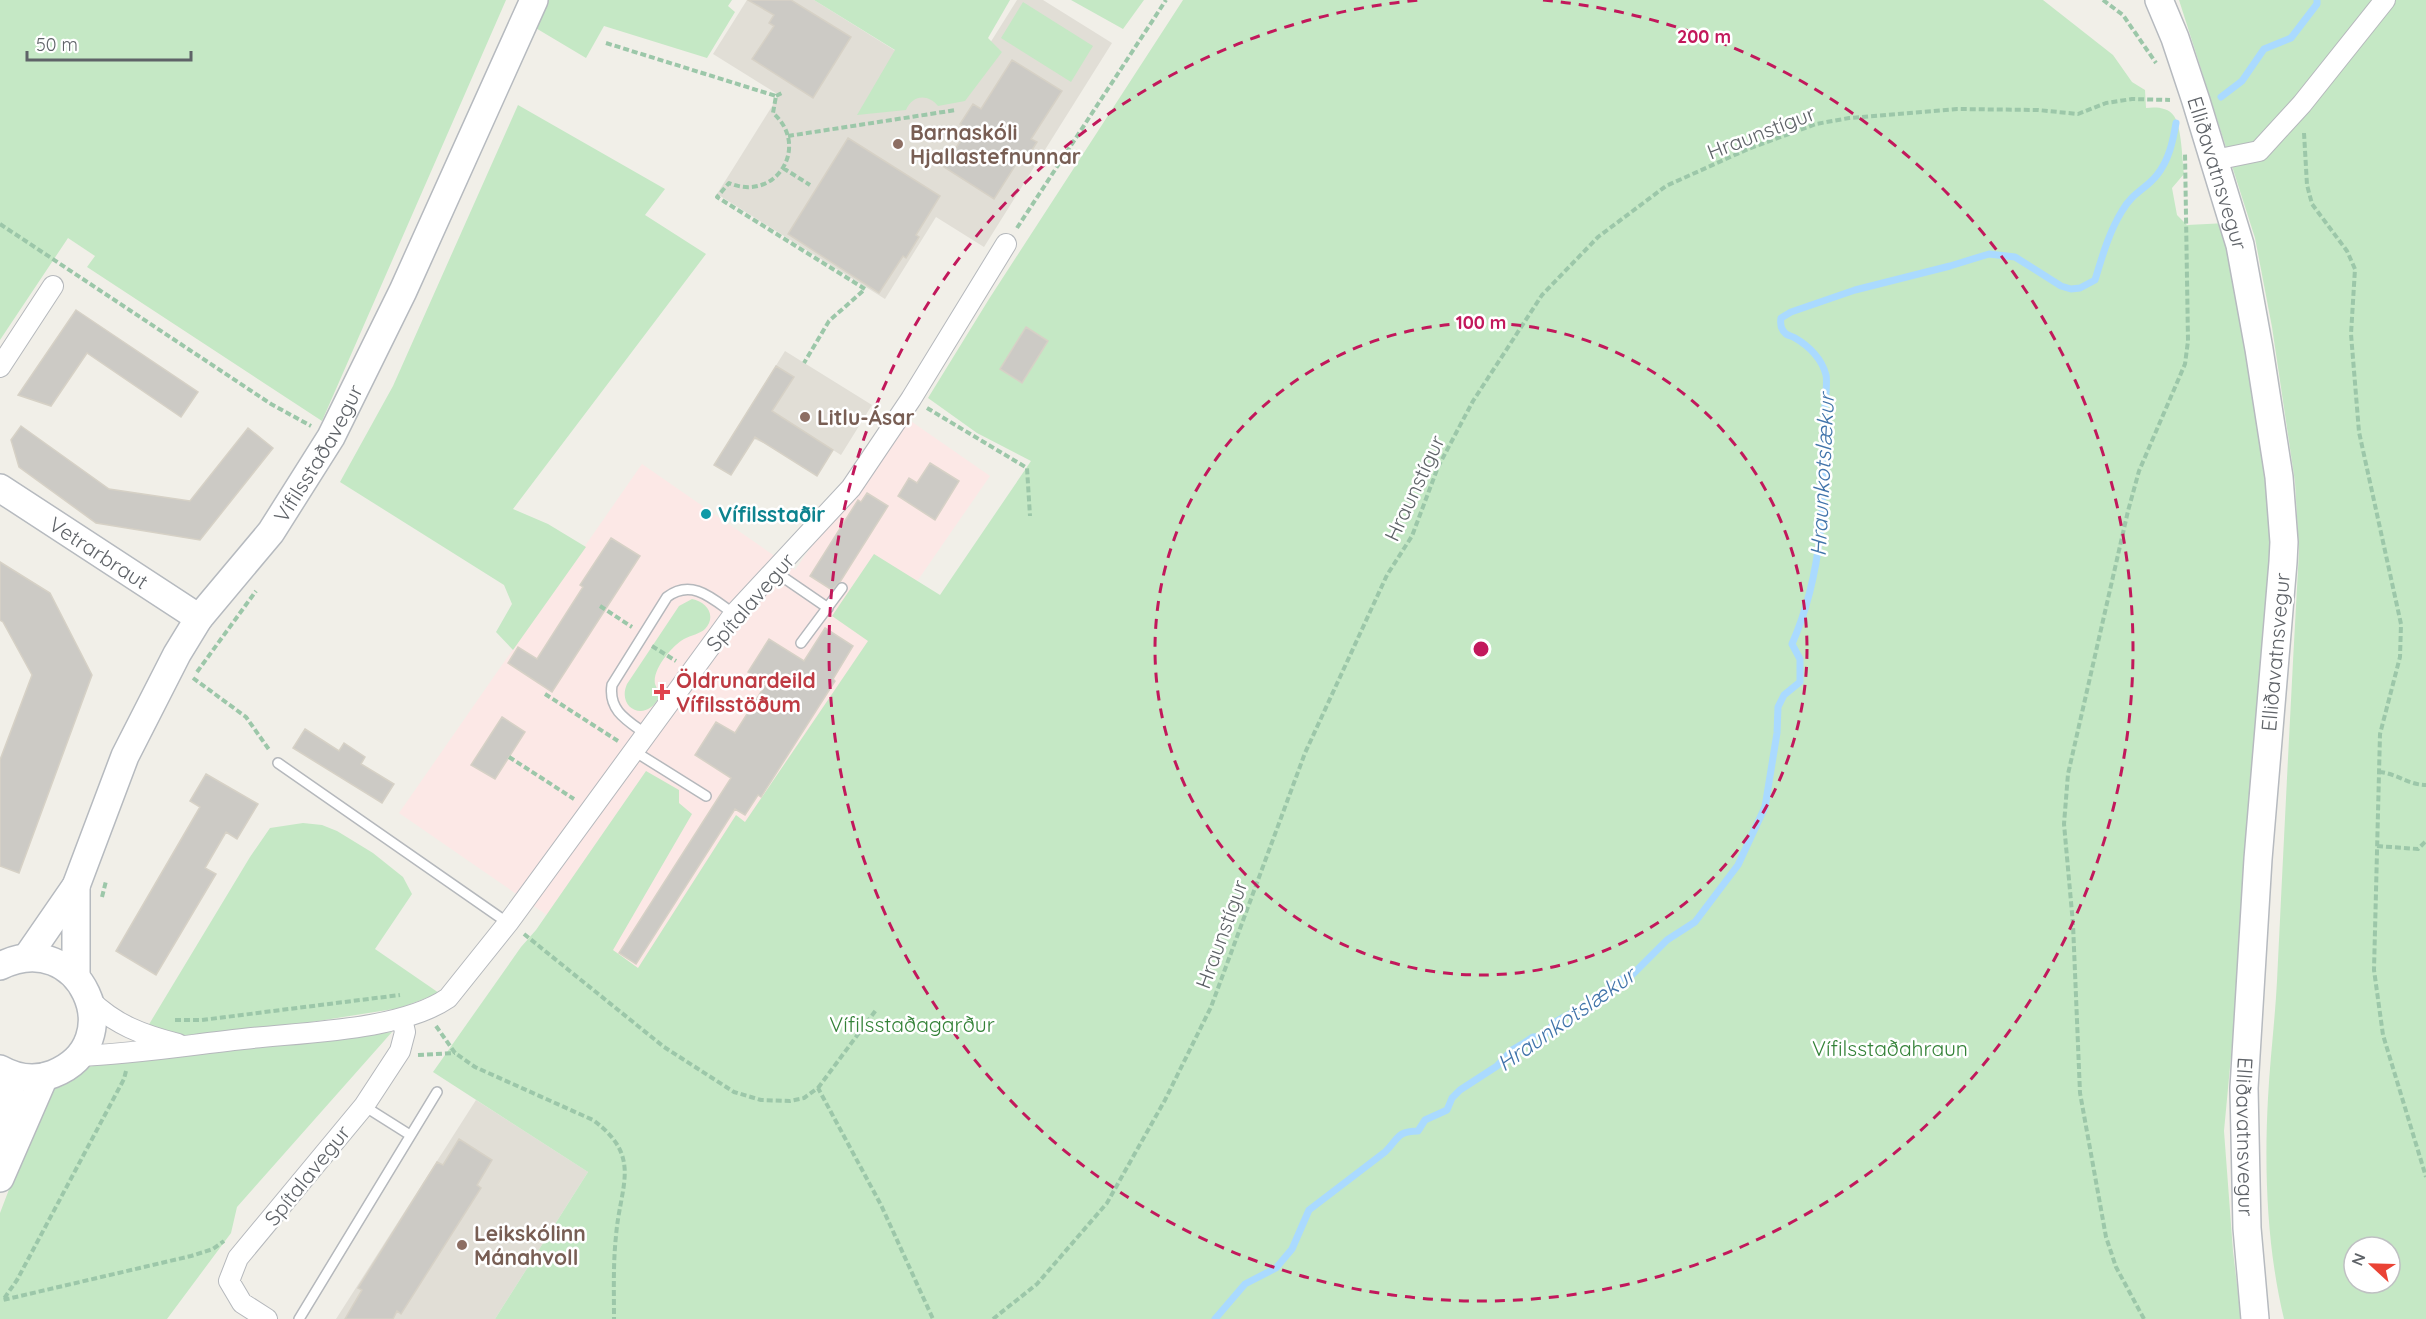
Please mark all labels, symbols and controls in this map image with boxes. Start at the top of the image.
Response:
scale bar [27,24,190,62]
text: 200 m [1677,25,1731,48]
text: 50 m [36,33,78,56]
street label: Elliðavatnsvegur [2182,93,2254,252]
street label: Hraunstígur [1703,99,1819,165]
place label: Barnaskóli Hjallastefnunnar [910,119,1081,169]
marker: Barnaskóli Hjallastefnunnar [891,137,905,151]
text: 100 m [1456,311,1506,334]
street label: Vífilsstaðavegur [268,380,368,527]
water label: Hraunkotslækur [1804,390,1840,557]
place label: Litlu-Ásar [817,404,915,430]
marker: Litlu-Ásar [798,410,812,424]
street label: Hraunstígur [1378,431,1450,545]
place label: Vífilsstaðir [718,501,825,527]
marker: Vífilsstaðir [699,507,713,521]
street label: Vetrarbraut [44,511,153,594]
street label: Spítalavegur [700,547,800,657]
street label: Elliðavatnsvegur [2255,572,2295,732]
centre of rings [1471,639,1491,659]
place label: Öldrunardeild Vífilsstöðum [676,667,816,717]
marker: Öldrunardeild Vífilsstöðum [653,683,671,701]
street label: Hraunstígur [1189,876,1253,992]
water label: Hraunkotslækur [1491,959,1643,1077]
park label: Vífilsstaðagarður [829,1011,995,1037]
park label: Vífilsstaðahraun [1812,1035,1968,1061]
street label: Elliðavatnsvegur [2231,1056,2260,1217]
street label: Spítalavegur [259,1119,355,1231]
place label: Leikskólinn Mánahvoll [474,1220,586,1270]
north arrow [2342,1235,2402,1295]
marker: Leikskólinn Mánahvoll [455,1238,469,1252]
text: N [2347,1250,2370,1269]

